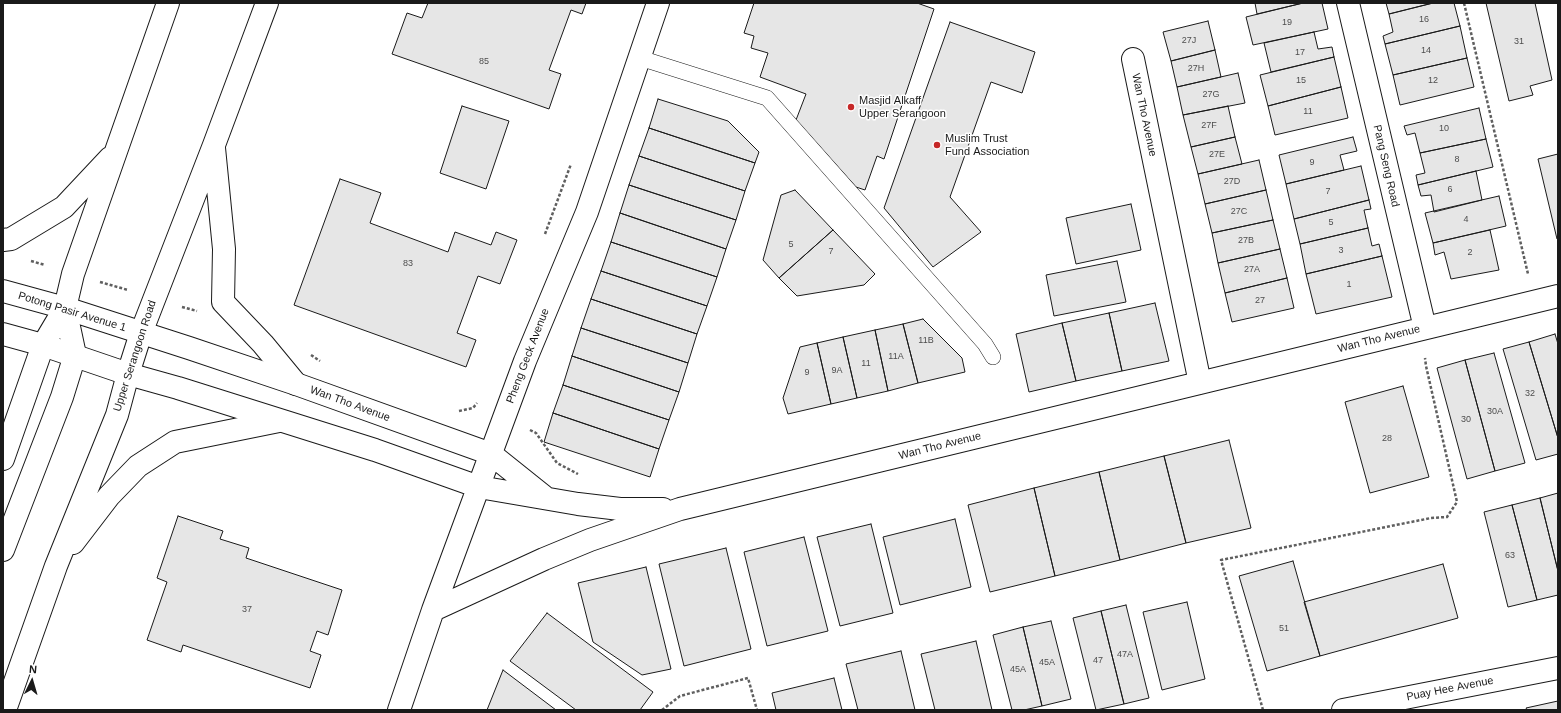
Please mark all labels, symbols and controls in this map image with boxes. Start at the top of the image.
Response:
house number: 16 [1419,15,1429,25]
house number: 19 [1282,18,1292,28]
house number: 27J [1182,36,1196,46]
house number: 31 [1514,37,1524,47]
house number: 14 [1421,46,1431,56]
house number: 17 [1295,48,1305,58]
house number: 85 [479,57,489,67]
house number: 27H [1188,64,1204,74]
street label: Wan Tho Avenue [1129,72,1159,158]
house number: 15 [1296,76,1306,86]
house number: 12 [1428,76,1438,86]
house number: 27G [1202,90,1220,100]
place label: Masjid Alkaff Upper Serangoon [859,94,946,120]
marker: Masjid Alkaff Upper Serangoon [846,102,856,112]
house number: 11 [1303,107,1313,117]
house number: 27F [1201,121,1217,131]
street label: Pang Seng Road [1370,124,1402,208]
house number: 10 [1439,124,1449,134]
place label: Muslim Trust Fund Association [945,132,1029,158]
marker: Muslim Trust Fund Association [932,140,942,150]
house number: 27E [1209,150,1225,160]
house number: 8 [1454,155,1460,165]
house number: 9 [1309,158,1315,168]
house number: 27D [1224,177,1240,187]
house number: 6 [1447,185,1453,195]
house number: 7 [1325,187,1331,197]
house number: 27C [1231,207,1247,217]
house number: 4 [1463,215,1469,225]
house number: 5 [1328,218,1334,228]
house number: 27B [1238,236,1254,246]
house number: 5 [788,240,794,250]
house number: 3 [1338,246,1344,256]
house number: 7 [828,247,834,257]
house number: 2 [1467,248,1473,258]
house number: 83 [403,259,413,269]
house number: 27A [1244,265,1260,275]
house number: 1 [1346,280,1352,290]
street label: Potong Pasir Avenue 1 [16,289,128,335]
house number: 27 [1255,296,1265,306]
street label: Upper Serangoon Road [111,299,159,413]
street label: Pheng Geck Avenue [504,307,552,405]
street label: Wan Tho Avenue [1336,322,1422,356]
house number: 11B [918,336,934,346]
house number: 11A [888,352,904,362]
house number: 11 [861,359,871,369]
house number: 9A [831,366,843,376]
house number: 9 [804,368,810,378]
street label: Wan Tho Avenue [308,383,392,425]
house number: 32 [1525,389,1535,399]
house number: 30A [1487,407,1503,417]
house number: 30 [1461,415,1471,425]
street label: Wan Tho Avenue [897,429,983,463]
house number: 28 [1382,434,1392,444]
house number: 63 [1505,551,1515,561]
house number: 37 [242,605,252,615]
house number: 51 [1279,624,1289,634]
house number: 47A [1117,650,1133,660]
house number: 47 [1093,656,1103,666]
house number: 45A [1039,658,1055,668]
north arrow [12,661,52,701]
text: N [29,663,38,675]
house number: 45A [1010,665,1026,675]
street label: Puay Hee Avenue [1405,674,1495,704]

